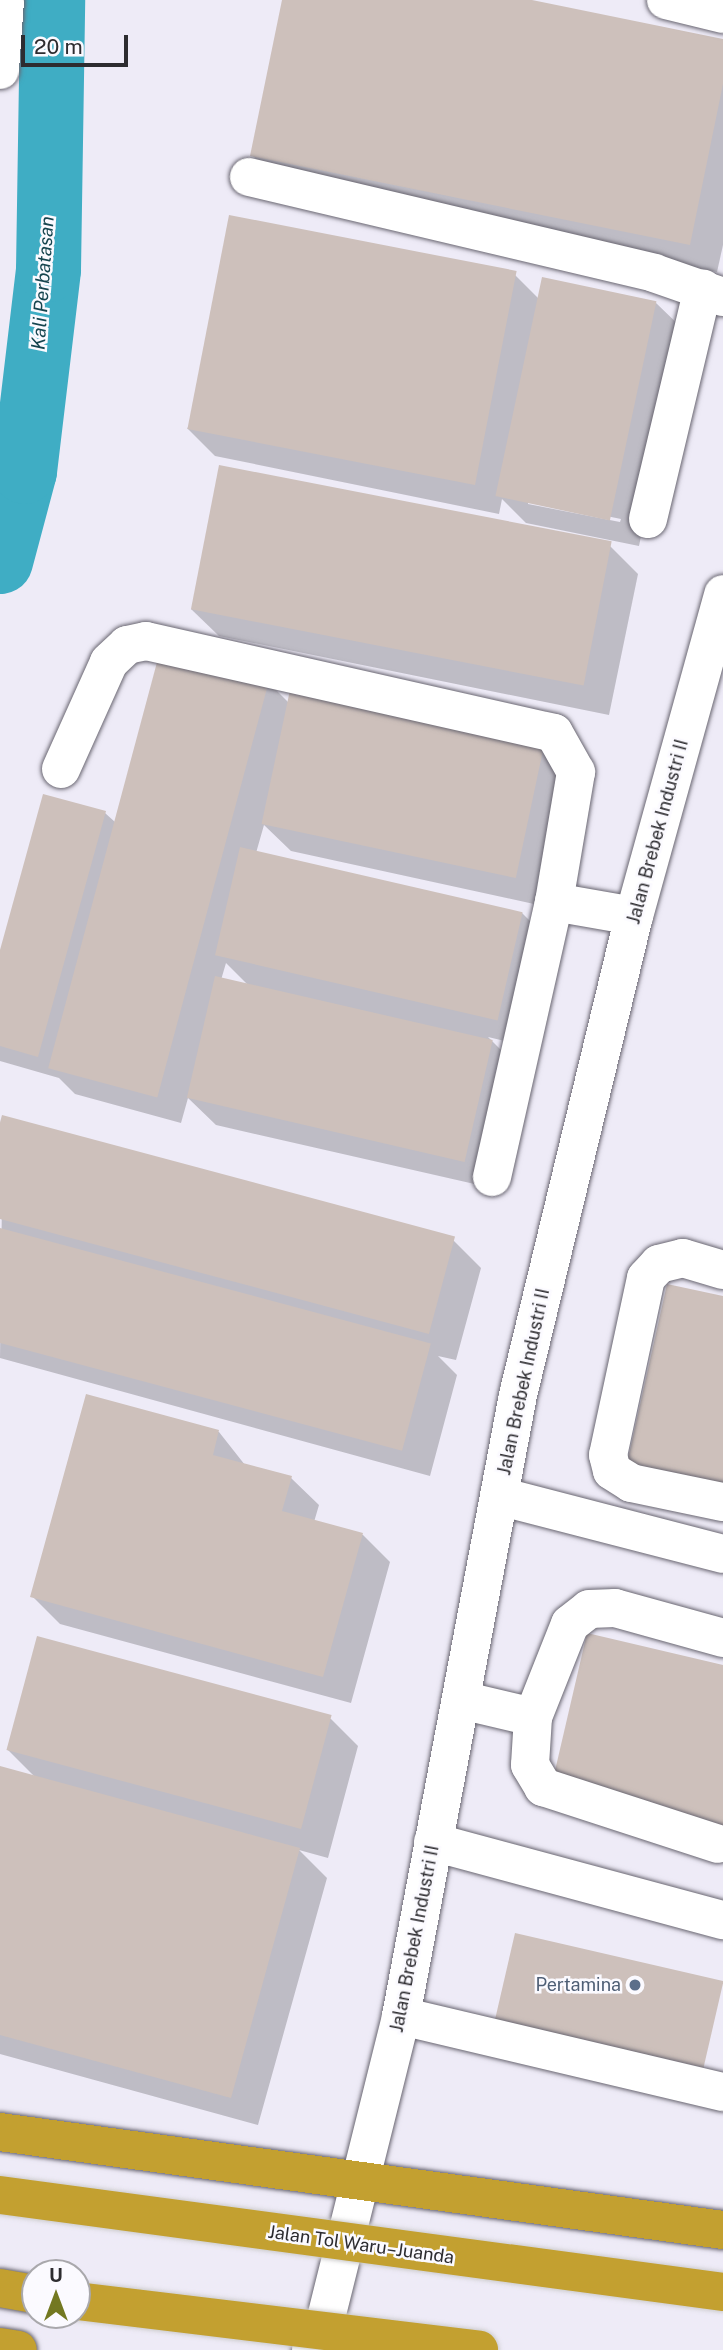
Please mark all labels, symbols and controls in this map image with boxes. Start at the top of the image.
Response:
scale bar [24,21,131,65]
text: 20 m [34,34,83,59]
water label: Kali Perbatasan [27,215,59,351]
street label: Jalan Brebek Industri II [623,737,693,927]
street label: Jalan Brebek Industri II [494,1287,554,1477]
street label: Jalan Brebek Industri II [386,1844,444,2034]
place label: Pertamina [535,1974,621,1996]
marker: Pertamina [627,1977,643,1993]
street label: Jalan Tol Waru–Juanda [266,2221,456,2269]
north arrow [21,2259,91,2329]
text: U [49,2264,63,2286]

